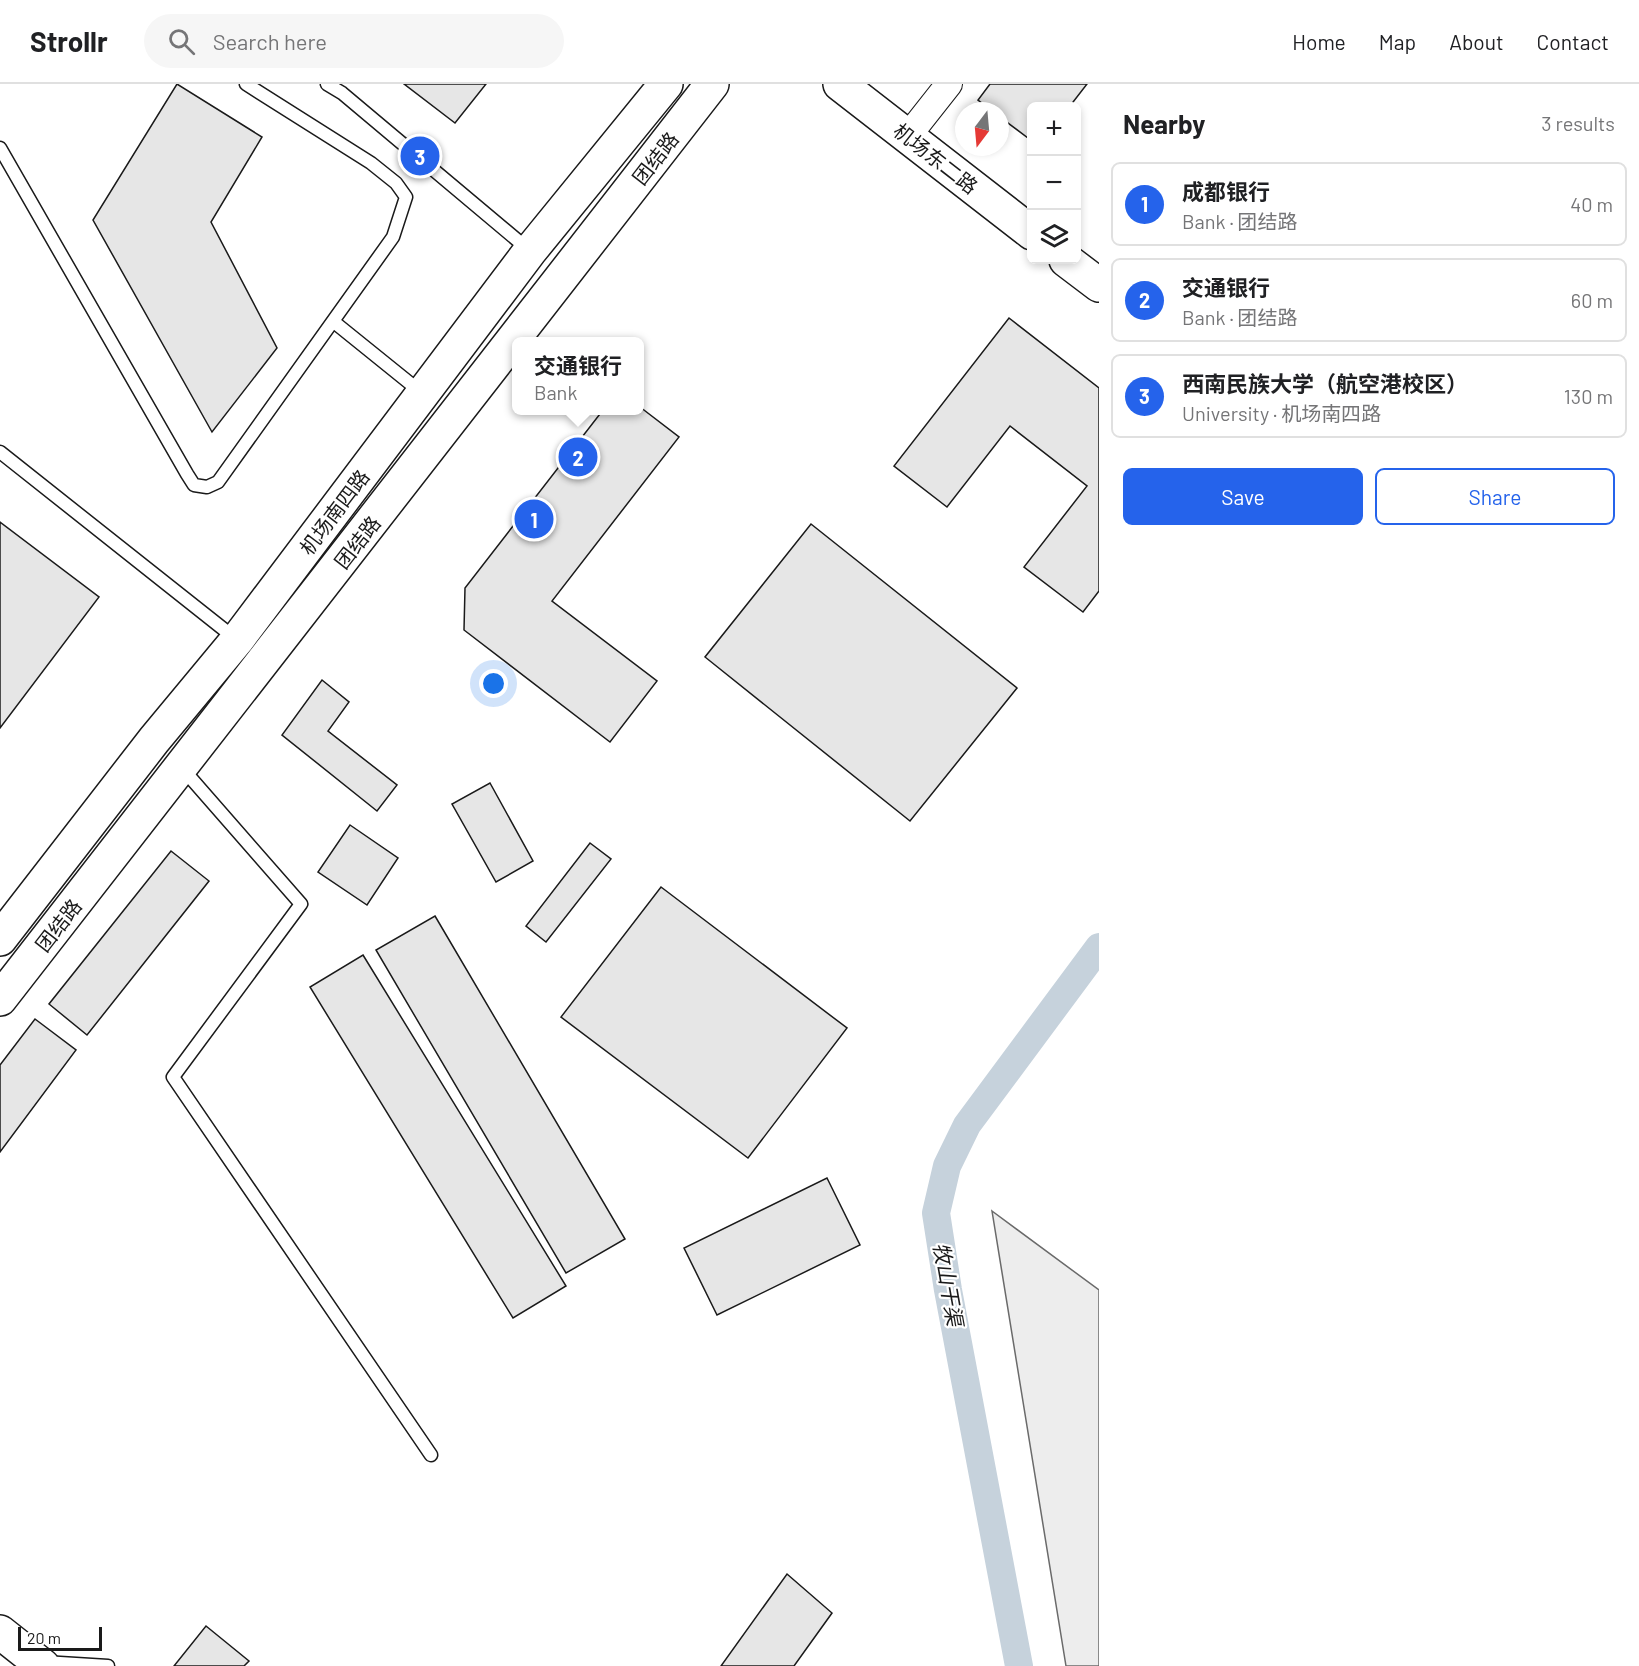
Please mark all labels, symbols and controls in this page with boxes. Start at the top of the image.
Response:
search box [144,14,564,68]
text: Strollr [30,24,108,58]
icon: search [165,25,198,58]
text: Search here [213,28,327,54]
text: Home [1292,29,1346,54]
text: Map [1379,29,1416,54]
text: About [1449,29,1504,54]
text: Contact [1537,29,1609,54]
north arrow [955,102,1009,156]
map controls [1027,102,1081,264]
button: + [1027,102,1081,156]
text: Nearby [1123,108,1205,139]
text: 3 results [1541,111,1615,135]
street label: 机场东二路 [889,118,983,198]
street label: 团结路 [627,127,683,189]
pin: 3 [400,134,440,178]
button: − [1027,156,1081,210]
text: 成都银行 [1182,178,1270,204]
text: 1 [1141,192,1148,216]
text: 40 m [1570,192,1613,216]
text: Bank · 团结路 [1182,209,1298,233]
button: layers [1027,210,1081,264]
text: 交通银行 [1182,274,1270,300]
text: 2 [1139,288,1150,312]
text: 60 m [1571,288,1613,312]
text: Bank · 团结路 [1182,305,1298,329]
popup [512,337,644,415]
text: 交通银行 [534,352,622,378]
text: 西南民族大学（航空港校区） [1182,370,1468,396]
text: Bank [534,380,577,404]
text: 3 [1139,384,1150,408]
text: 130 m [1564,384,1613,408]
text: University · 机场南四路 [1182,401,1381,425]
pin: 2 [558,434,598,479]
street label: 机场南四路 [294,465,374,559]
button: Save [1123,468,1363,525]
button: Share [1375,468,1615,525]
pin: 1 [514,496,554,542]
street label: 团结路 [329,511,385,573]
your location [479,669,508,698]
street label: 团结路 [30,894,86,956]
water label: 牧山干渠 [929,1240,969,1330]
scale bar [18,1624,102,1652]
text: 20 m [27,1628,61,1647]

